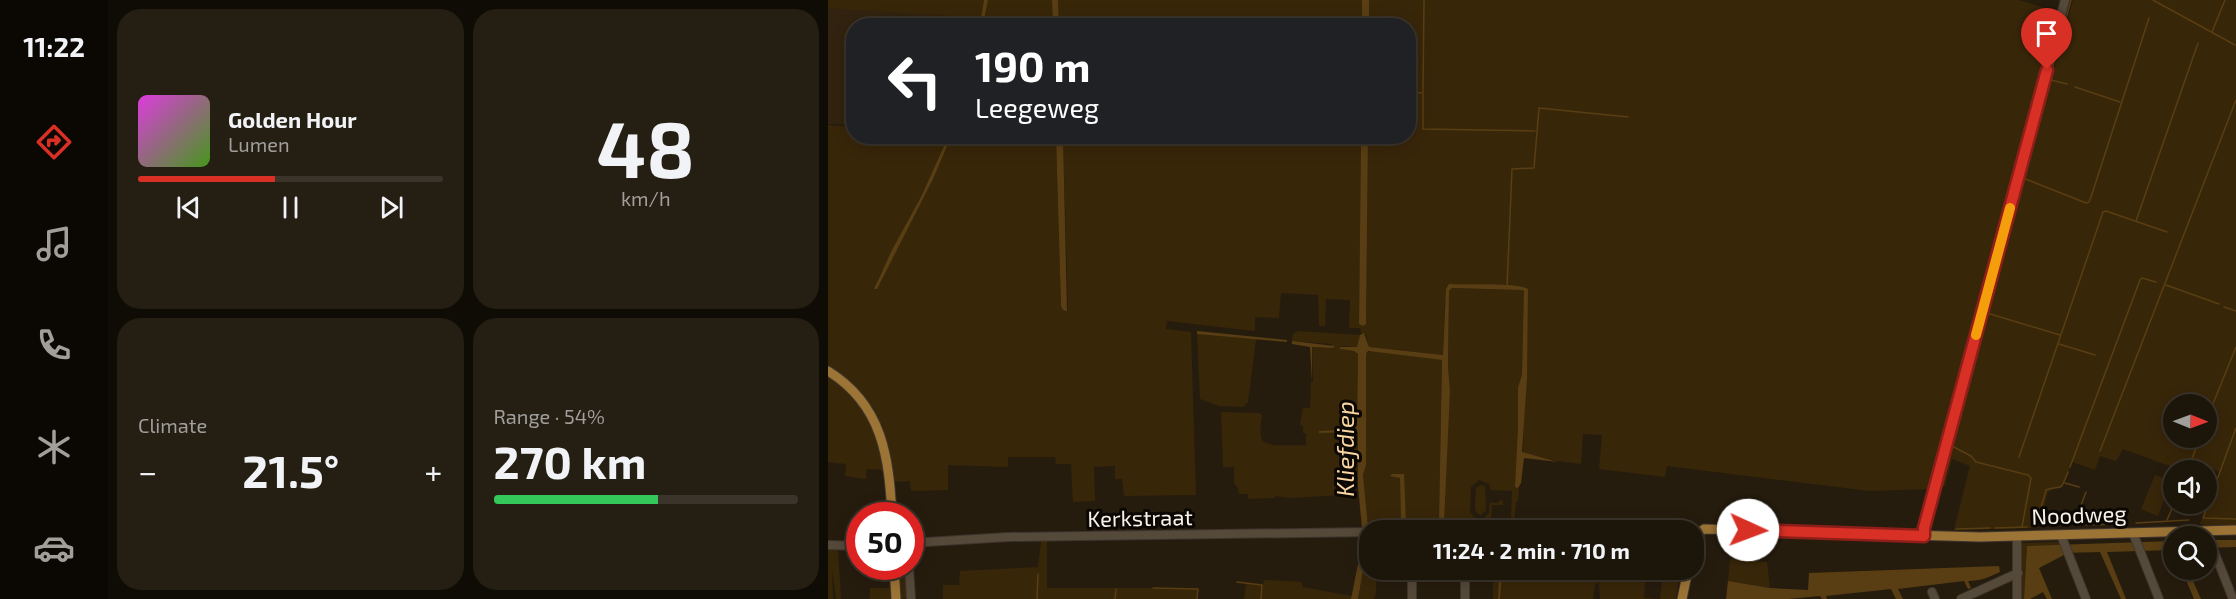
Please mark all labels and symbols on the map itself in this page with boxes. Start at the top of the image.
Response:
pin [2021,8,2072,70]
north arrow [2163,394,2217,448]
water label: Kliefdiep [1330,401,1359,497]
position arrow [1716,498,1780,562]
street label: Noodweg [2031,499,2127,529]
speed limit sign: 50 [846,502,924,580]
street label: Kerkstraat [1087,503,1193,531]

